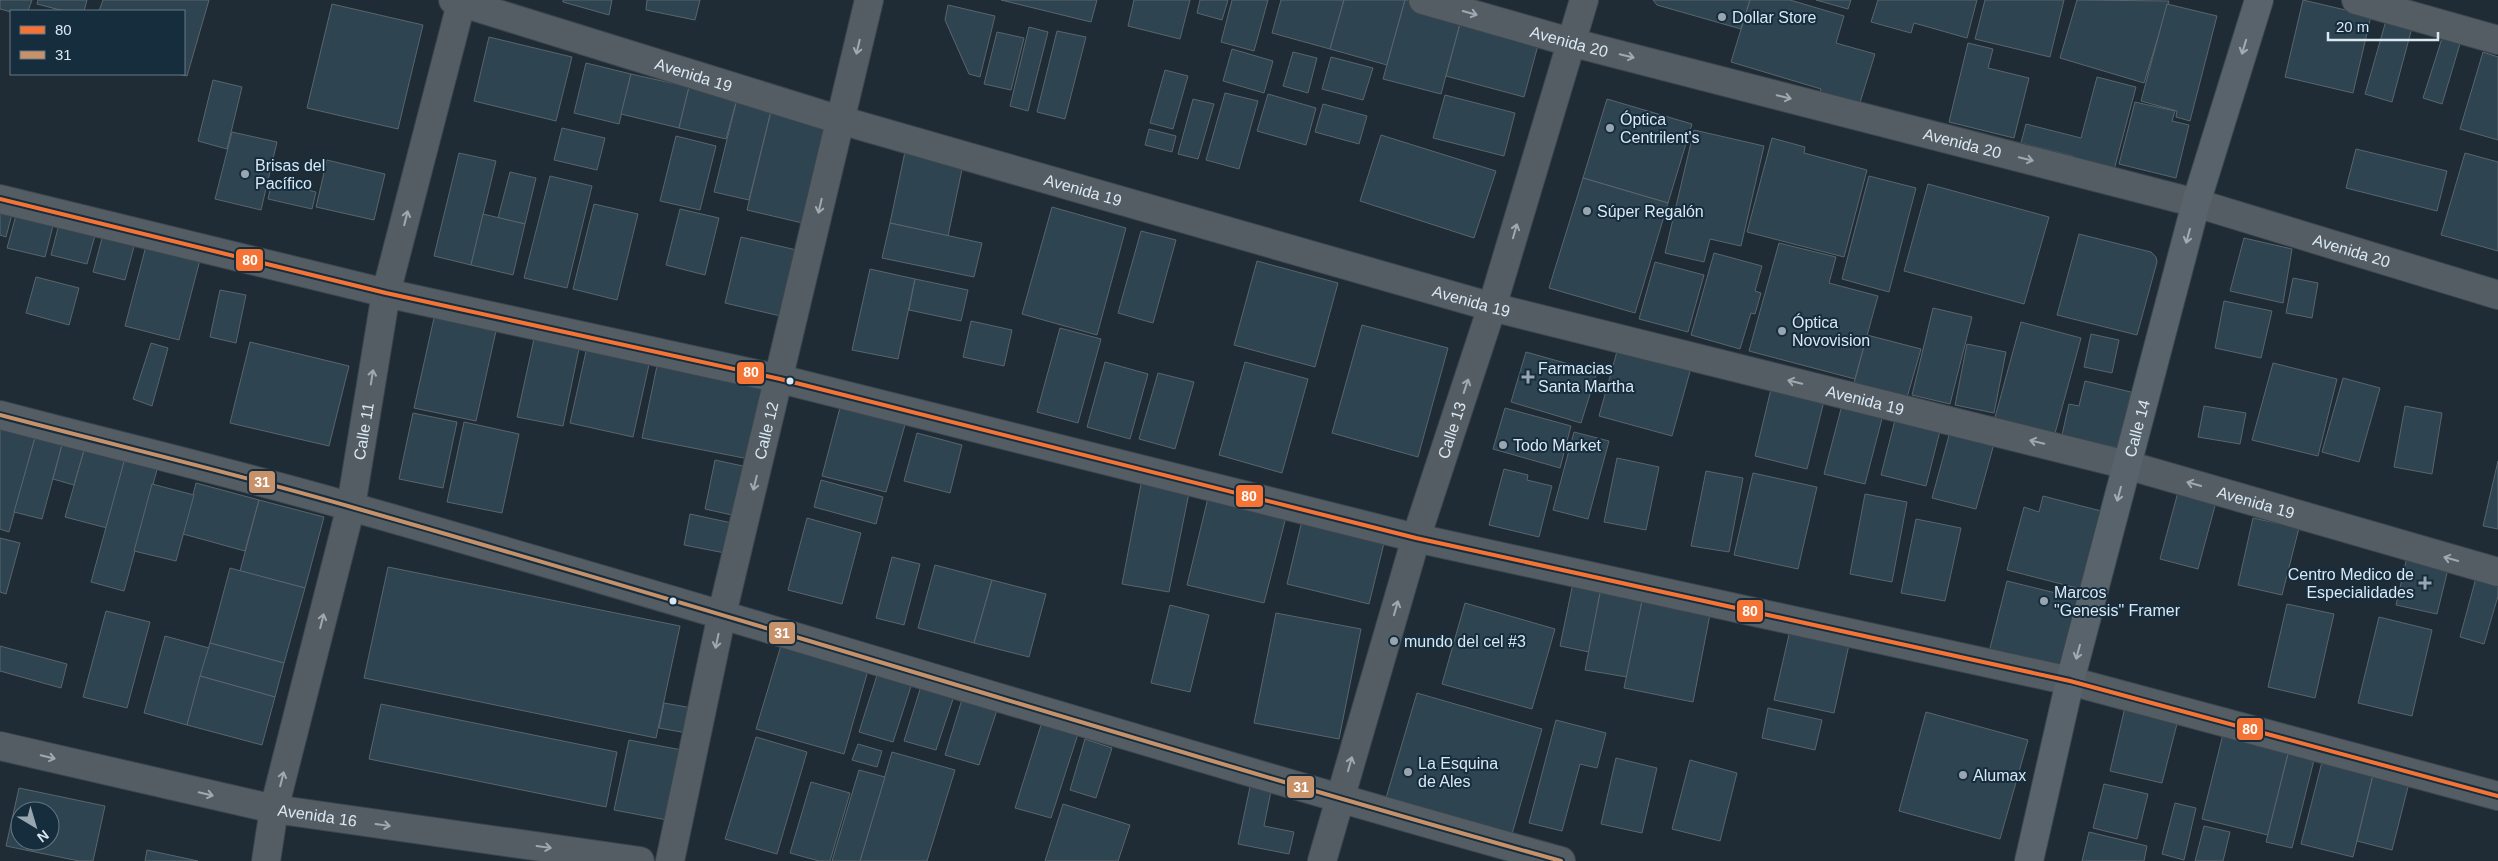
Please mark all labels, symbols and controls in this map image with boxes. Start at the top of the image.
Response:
one-way arrow [1461,9,1477,19]
place label: Dollar Store [1732,9,1817,26]
legend [10,10,185,75]
scale bar [2328,10,2438,42]
marker: Dollar Store [1716,11,1728,23]
text: 20 m [2336,18,2369,35]
text: 80 [55,21,72,38]
street label: Avenida 20 [1528,23,1610,60]
one-way arrow [2239,38,2249,54]
one-way arrow [853,39,862,55]
text: 31 [55,46,72,63]
one-way arrow [1618,52,1634,61]
street label: Avenida 19 [653,55,734,95]
one-way arrow [1775,93,1791,102]
place label: Óptica Centrilent's [1620,110,1700,146]
marker: Óptica Centrilent's [1604,122,1616,134]
street label: Avenida 20 [1921,125,2003,162]
one-way arrow [2018,155,2034,164]
place label: Brisas del Pacífico [255,157,325,192]
marker: Brisas del Pacífico [239,168,251,180]
street label: Avenida 19 [1042,171,1124,209]
one-way arrow [815,197,824,213]
place label: Súper Regalón [1597,203,1704,220]
marker: Súper Regalón [1581,205,1593,217]
one-way arrow [402,210,411,226]
one-way arrow [1510,224,1520,240]
one-way arrow [2182,227,2192,243]
street label: Avenida 20 [2311,231,2392,271]
line badge: 80 [235,248,264,272]
text: 80 [242,252,258,268]
street label: Avenida 19 [1431,282,1512,320]
place label: Óptica Novovision [1792,313,1870,349]
marker: Óptica Novovision [1776,325,1788,337]
place label: Farmacias Santa Martha [1538,360,1634,395]
line badge: 80 [736,361,765,385]
text: 80 [743,364,759,380]
one-way arrow [368,369,378,385]
marker: Farmacias Santa Martha [1522,371,1534,383]
unlabelled marker [785,376,795,386]
one-way arrow [1787,377,1803,386]
one-way arrow [1462,379,1472,395]
street label: Avenida 19 [1824,382,1906,418]
street label: Calle 14 [2121,398,2153,459]
street label: Calle 12 [751,400,782,461]
street label: Calle 13 [1435,400,1469,461]
street label: Calle 11 [351,401,377,461]
place label: Todo Market [1513,437,1602,454]
one-way arrow [2030,437,2046,446]
marker: Todo Market [1497,439,1509,451]
line badge: 31 [248,470,276,494]
text: 31 [254,474,270,490]
one-way arrow [750,474,759,490]
one-way arrow [2187,479,2203,489]
street label: Avenida 19 [2215,483,2297,522]
line badge: 80 [1235,484,1264,508]
one-way arrow [2114,486,2123,502]
text: 80 [1241,488,1257,504]
one-way arrow [2444,553,2460,563]
place label: Centro Medico de Especialidades [2288,566,2414,601]
marker: Centro Medico de Especialidades [2418,576,2432,590]
place label: Marcos "Genesis" Framer [2054,584,2181,619]
marker: Marcos "Genesis" Framer [2038,595,2050,607]
unlabelled marker [668,596,678,606]
line badge: 80 [1736,599,1764,623]
one-way arrow [1391,600,1401,616]
text: 80 [1742,603,1758,619]
one-way arrow [318,614,327,630]
line badge: 31 [768,621,796,645]
text: 31 [774,625,790,641]
one-way arrow [712,632,721,648]
place label: mundo del cel #3 [1404,633,1526,650]
marker: mundo del cel #3 [1388,635,1400,647]
one-way arrow [2073,643,2082,659]
line badge: 80 [2236,717,2264,741]
text: 80 [2242,721,2258,737]
one-way arrow [39,753,55,762]
place label: La Esquina de Ales [1418,755,1498,790]
one-way arrow [1345,756,1355,772]
marker: La Esquina de Ales [1402,766,1414,778]
place label: Alumax [1973,767,2026,784]
marker: Alumax [1957,769,1969,781]
one-way arrow [278,771,287,787]
line badge: 31 [1286,775,1315,799]
text: 31 [1293,779,1309,795]
one-way arrow [197,789,213,799]
north arrow [10,801,60,851]
street label: Avenida 16 [277,802,358,830]
one-way arrow [375,820,391,830]
text: N [34,827,52,846]
one-way arrow [536,843,552,853]

